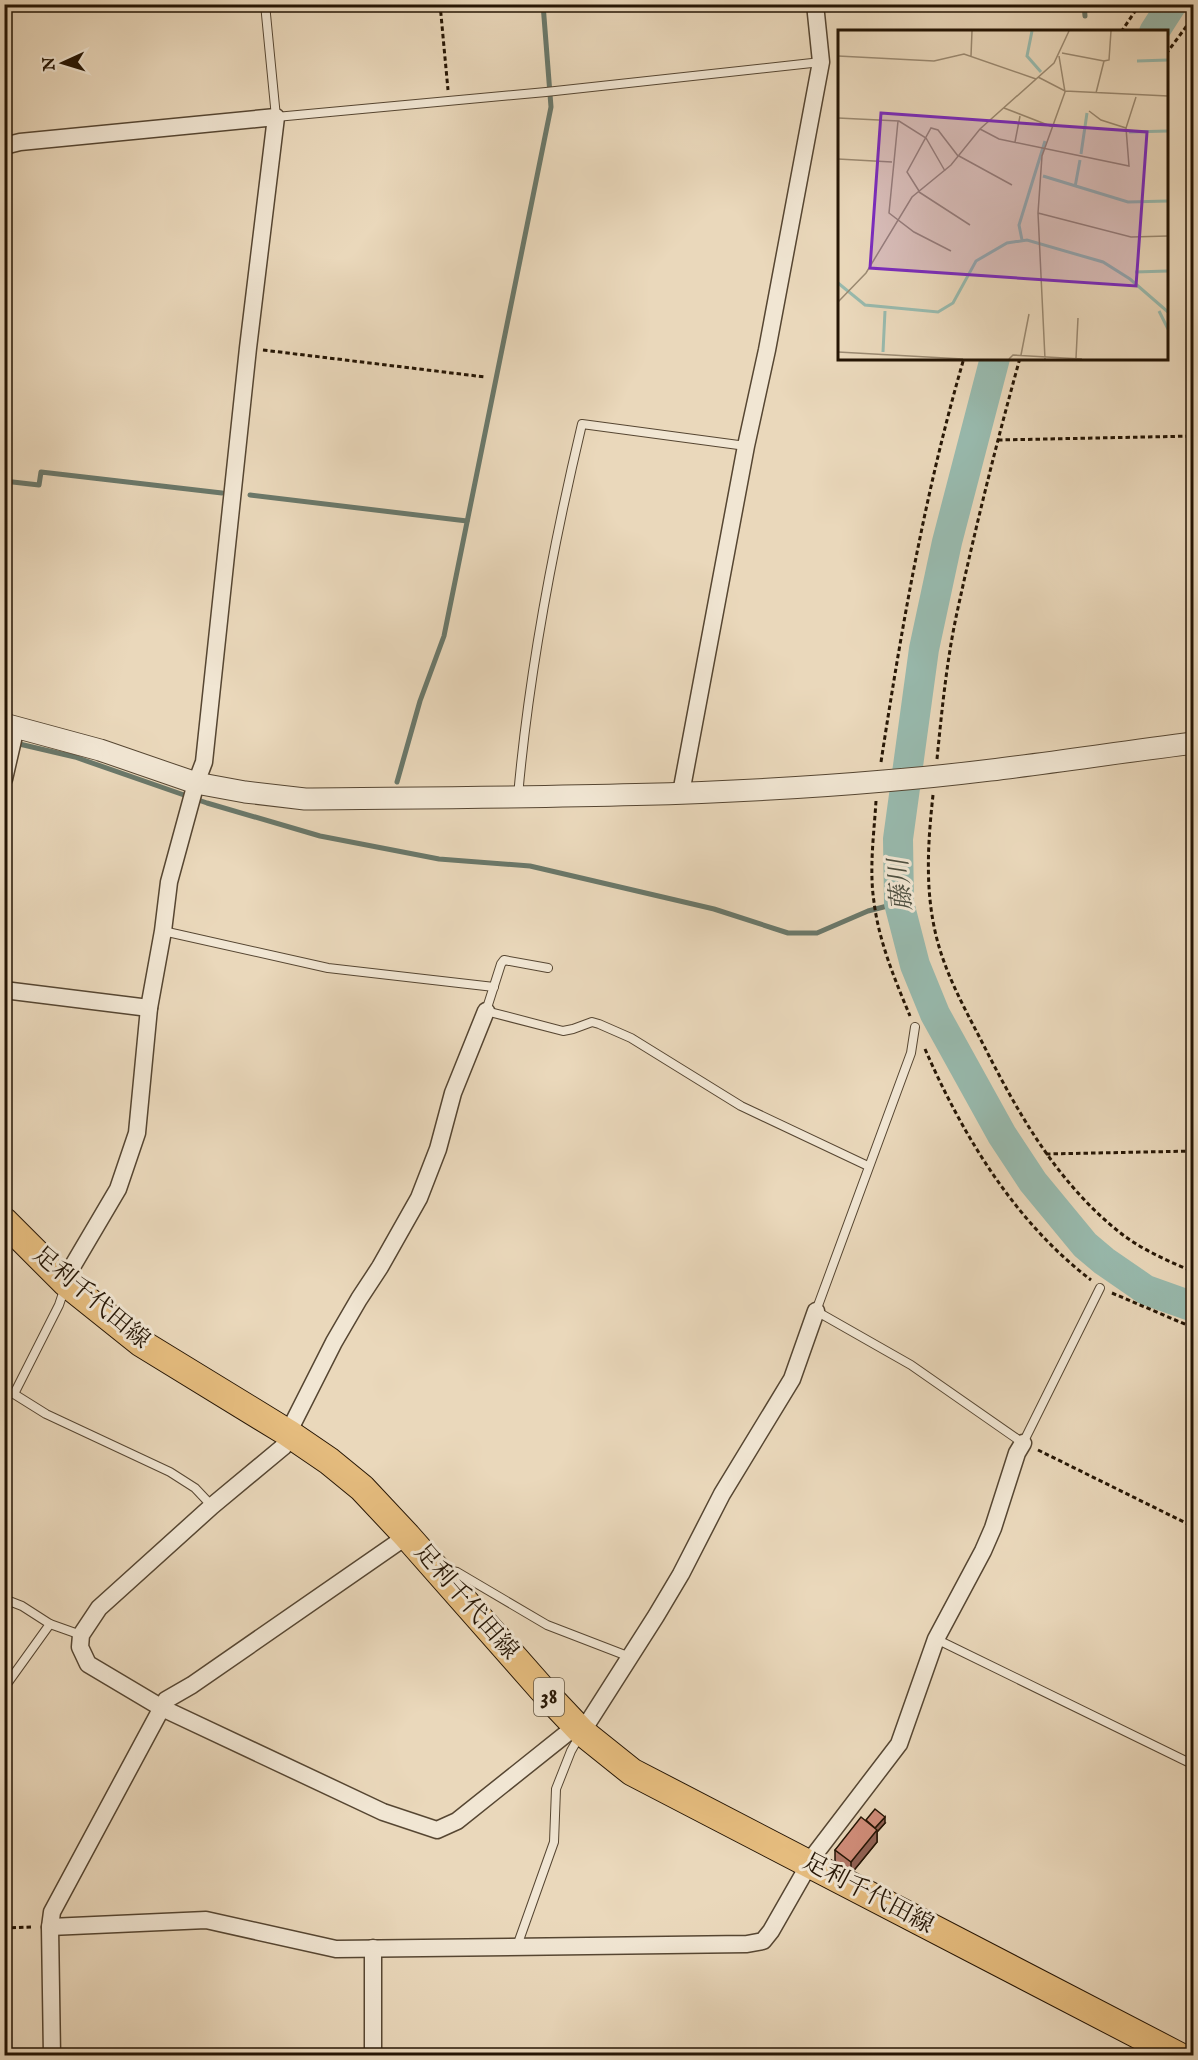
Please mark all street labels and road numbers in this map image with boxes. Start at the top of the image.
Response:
street label: 足利千代田線 [26,1240,156,1356]
street label: 足利千代田線 [407,1537,525,1667]
road number: 38 [534,1678,564,1716]
street label: 足利千代田線 [797,1847,939,1941]

